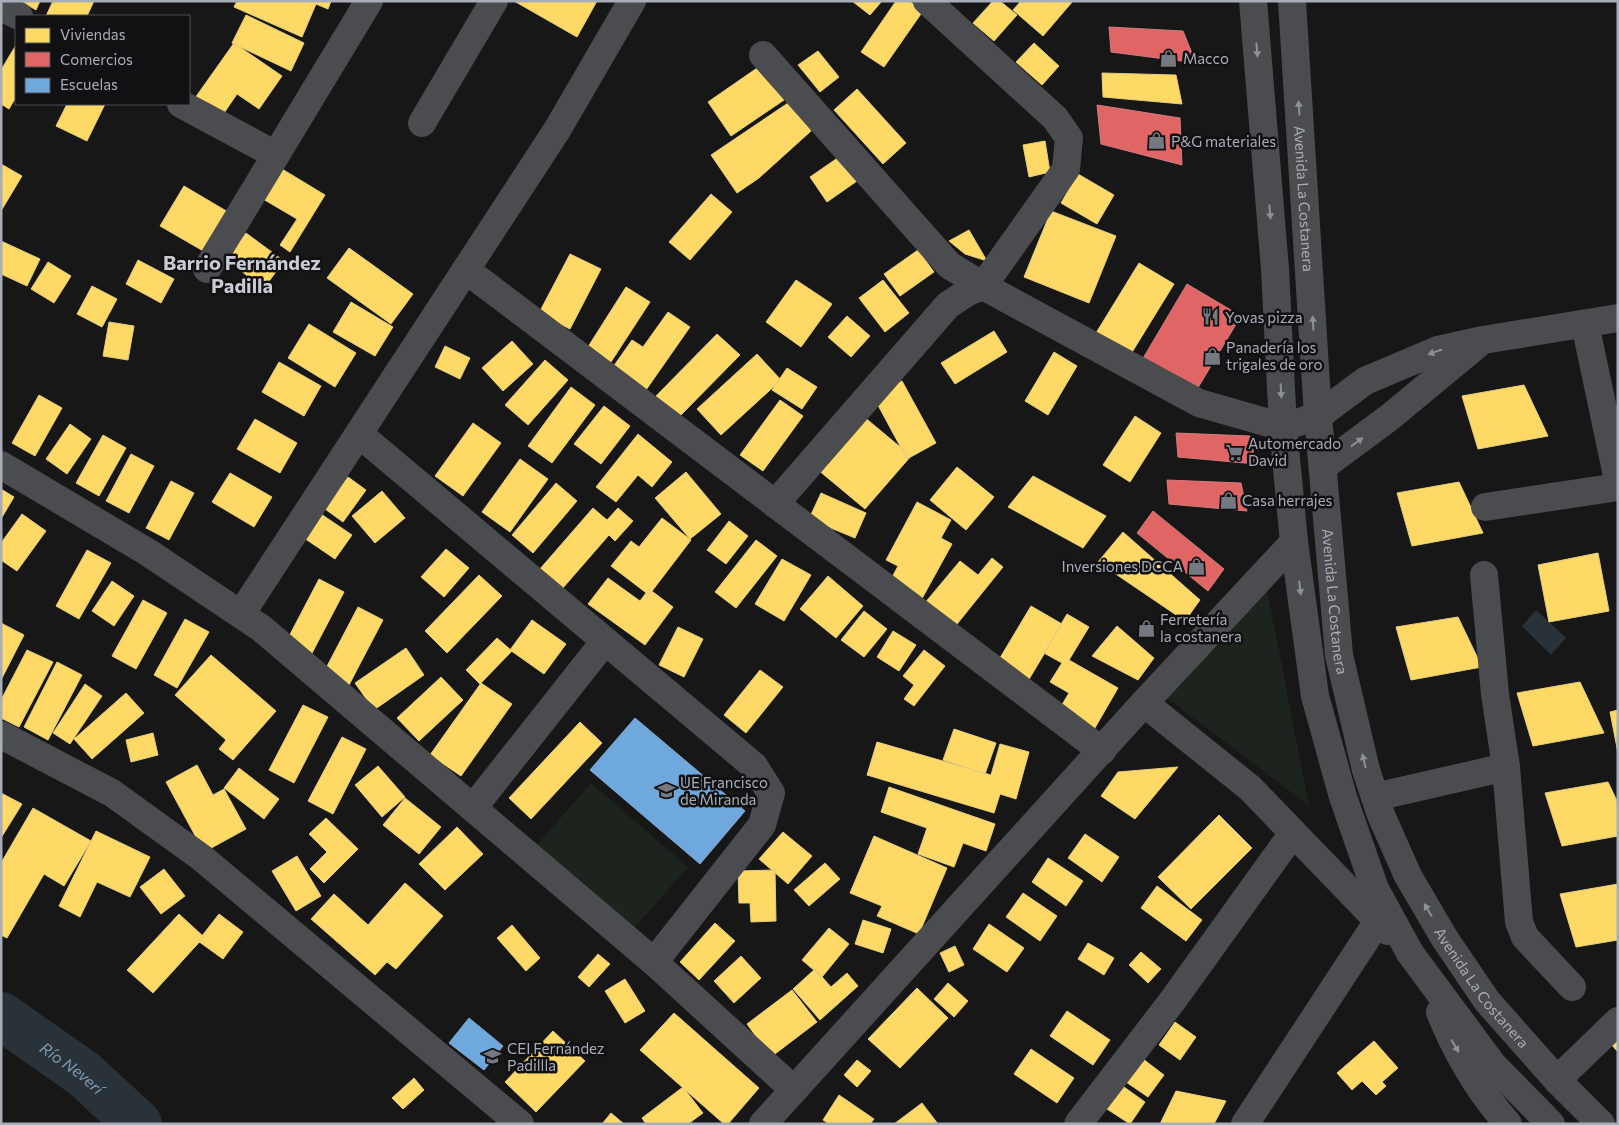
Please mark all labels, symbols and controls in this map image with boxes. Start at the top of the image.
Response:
legend [15,15,190,105]
text: Viviendas [60,25,126,43]
one-way arrow [1254,42,1262,58]
shop icon: Macco [1159,48,1179,68]
place label: Macco [1183,49,1229,67]
text: Comercios [60,50,133,68]
text: Escuelas [60,75,118,93]
one-way arrow [1295,100,1303,116]
street label: Avenida La Costanera [1291,125,1318,272]
shop icon: P&G materiales [1147,131,1167,151]
place label: P&G materiales [1171,132,1276,150]
one-way arrow [1267,204,1275,220]
district label: Barrio Fernández Padilla [163,250,321,297]
restaurant icon: Yovas pizza [1201,307,1221,327]
place label: Yovas pizza [1225,308,1303,326]
one-way arrow [1309,314,1317,330]
place label: Panadería los trigales de oro [1226,338,1322,373]
shop icon: Panadería los trigales de oro [1202,346,1222,366]
one-way arrow [1428,348,1443,356]
one-way arrow [1277,384,1285,400]
place label: Automercado David [1248,434,1341,469]
one-way arrow [1350,437,1364,447]
supermarket icon: Automercado David [1224,442,1244,462]
shop icon: Casa herrajes [1218,490,1238,510]
place label: Casa herrajes [1242,491,1333,509]
street label: Avenida La Costanera [1319,528,1352,676]
shop icon: Inversiones DCCA [1187,556,1207,576]
place label: Inversiones DCCA [1062,557,1183,575]
one-way arrow [1296,580,1304,596]
place label: Ferretería la costanera [1160,610,1242,645]
shop icon: Ferretería la costanera [1136,618,1156,638]
one-way arrow [1360,754,1368,769]
place label: UE Francisco de Miranda [680,773,768,808]
school or university icon: UE Francisco de Miranda [656,781,676,801]
one-way arrow [1423,904,1432,917]
street label: Avenida La Costanera [1431,924,1533,1051]
water label: Río Neverí [37,1037,110,1099]
place label: CEI Fernández Padillla [507,1039,604,1074]
one-way arrow [1451,1040,1460,1053]
school or university icon: CEI Fernández Padillla [483,1047,503,1067]

